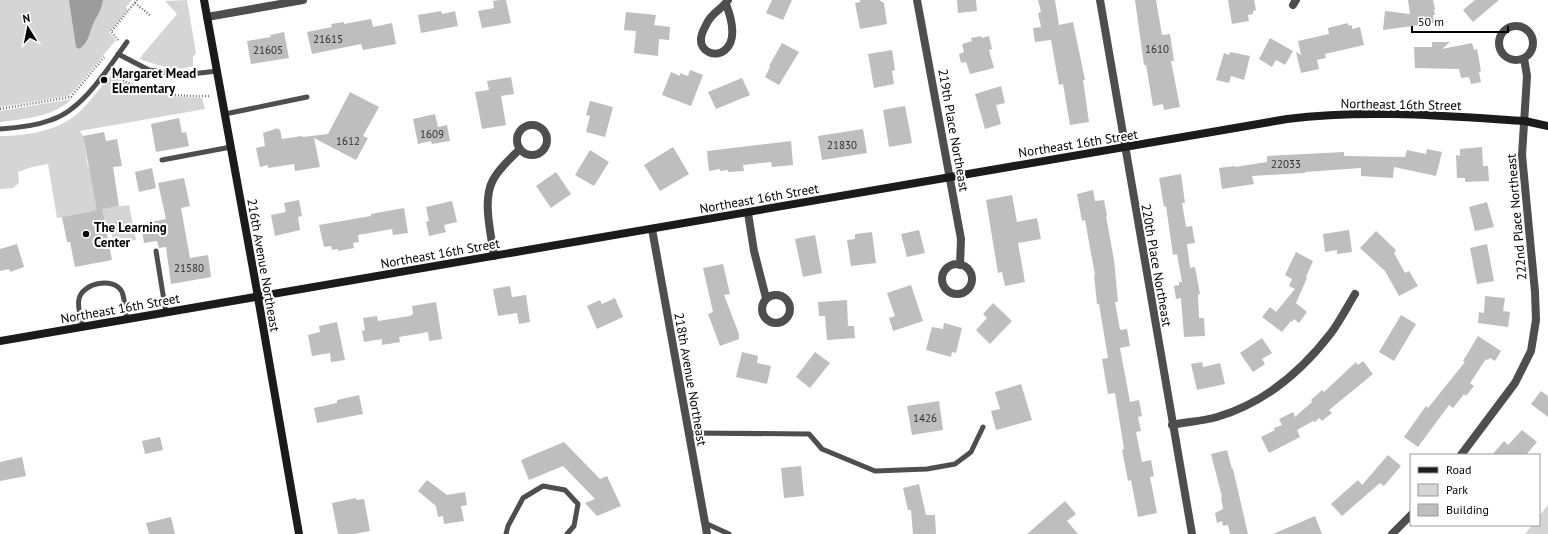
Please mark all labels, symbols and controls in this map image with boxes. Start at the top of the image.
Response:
north arrow [8,8,48,48]
scale bar [1412,8,1508,34]
text: N [21,11,31,26]
text: 50 m [1418,14,1444,29]
house number: 21615 [313,32,343,46]
house number: 1610 [1145,42,1169,56]
house number: 21605 [253,43,283,57]
place label: Margaret Mead Elementary [112,65,196,97]
street label: 219th Place Northeast [934,67,973,193]
marker: Margaret Mead Elementary [99,75,109,85]
street label: Northeast 16th Street [1340,95,1462,114]
street label: Northeast 16th Street [1017,126,1140,161]
house number: 1609 [420,127,444,141]
house number: 1612 [336,134,360,148]
house number: 21830 [827,138,857,152]
street label: 222nd Place Northeast [1502,152,1530,281]
house number: 22033 [1271,157,1301,171]
street label: Northeast 16th Street [698,180,821,217]
street label: 216th Avenue Northeast [243,197,284,334]
street label: 220th Place Northeast [1137,202,1176,328]
place label: The Learning Center [94,219,167,251]
marker: The Learning Center [81,229,91,239]
street label: Northeast 16th Street [379,235,502,272]
house number: 21580 [174,261,204,275]
street label: Northeast 16th Street [59,290,182,327]
street label: 218th Avenue Northeast [670,311,711,448]
house number: 1426 [913,411,937,425]
legend [1410,454,1540,526]
text: Road [1446,462,1471,477]
text: Park [1446,482,1468,497]
text: Building [1446,502,1489,517]

